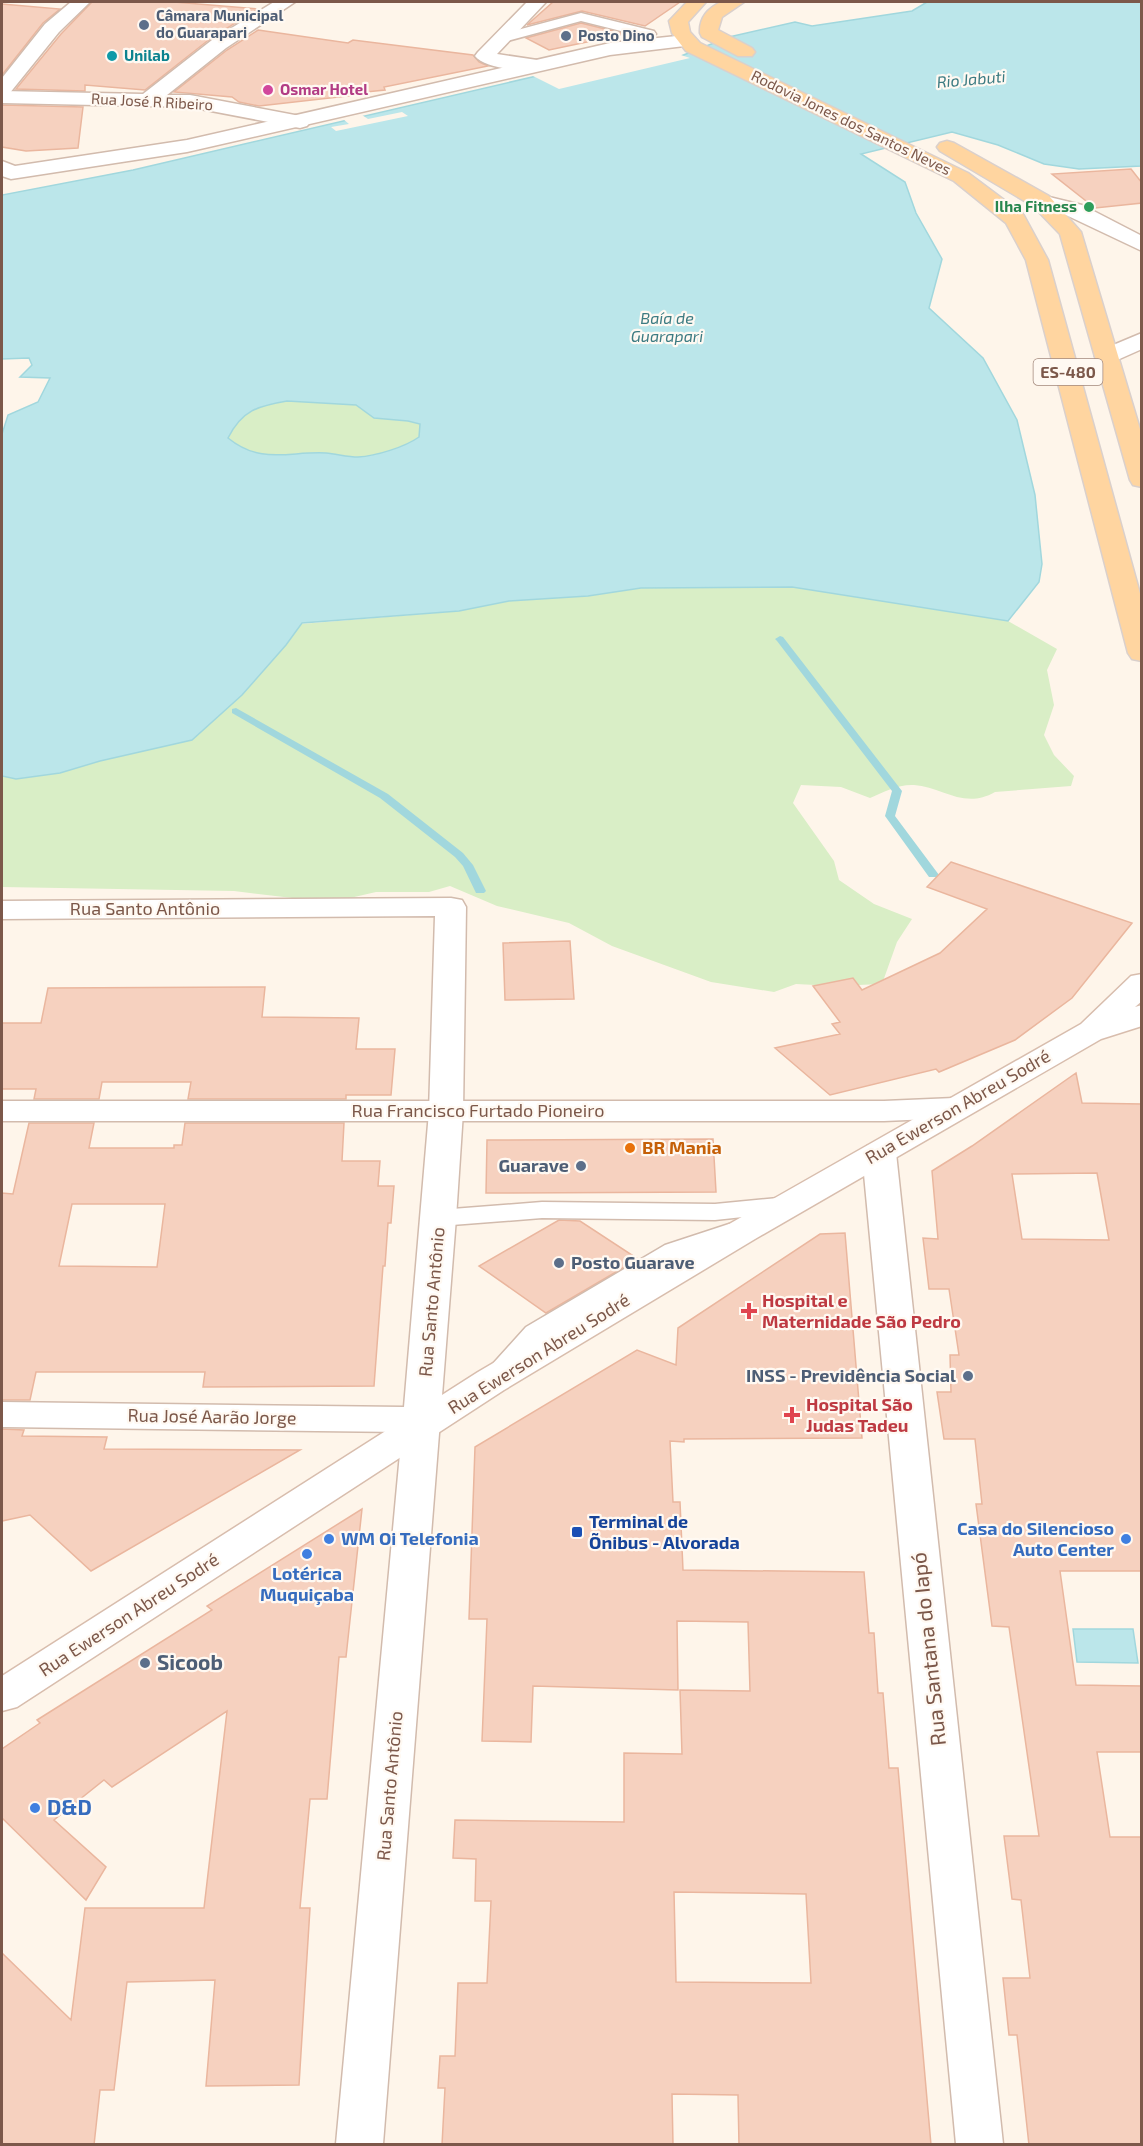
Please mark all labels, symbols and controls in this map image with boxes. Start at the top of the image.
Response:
place label: Câmara Municipal do Guarapari [156,6,283,41]
marker: Câmara Municipal do Guarapari [137,18,151,32]
place label: Posto Dino [578,26,655,44]
marker: Posto Dino [559,29,573,43]
place label: Unilab [124,46,170,64]
marker: Unilab [105,49,119,63]
street label: Rodovia Jones dos Santos Neves [749,66,954,178]
water label: Rio Jabuti [936,66,1006,91]
place label: Osmar Hotel [280,80,368,98]
marker: Osmar Hotel [261,83,275,97]
street label: Rua José R Ribeiro [91,89,213,113]
place label: Ilha Fitness [995,197,1077,215]
marker: Ilha Fitness [1082,200,1096,214]
water label: Baía de Guarapari [631,308,703,345]
road number: ES-480 [1034,359,1102,385]
street label: Rua Santo Antônio [70,897,220,919]
street label: Rua Ewerson Abreu Sodré [861,1044,1054,1168]
street label: Rua Francisco Furtado Pioneiro [352,1099,604,1121]
place label: BR Mania [642,1136,722,1158]
marker: BR Mania [623,1141,637,1155]
place label: Guarave [498,1154,569,1176]
marker: Guarave [574,1159,588,1173]
street label: Rua Santo Antônio [413,1226,449,1378]
place label: Posto Guarave [571,1251,695,1273]
marker: Posto Guarave [552,1256,566,1270]
street label: Rua Ewerson Abreu Sodré [444,1288,633,1418]
place label: Hospital e Maternidade São Pedro [762,1289,961,1332]
marker: Hospital e Maternidade São Pedro [740,1302,758,1320]
place label: INSS - Previdência Social [746,1364,956,1386]
marker: INSS - Previdência Social [961,1369,975,1383]
place label: Hospital São Judas Tadeu [806,1393,913,1436]
street label: Rua José Aarão Jorge [127,1404,297,1428]
marker: Hospital São Judas Tadeu [783,1406,801,1424]
place label: Terminal de Õnibus - Alvorada [589,1510,740,1553]
place label: Casa do Silencioso Auto Center [957,1517,1114,1560]
marker: Terminal de Õnibus - Alvorada [570,1525,584,1539]
place label: WM Oi Telefonia [341,1527,479,1549]
marker: WM Oi Telefonia [322,1532,336,1546]
marker: Casa do Silencioso Auto Center [1119,1532,1133,1546]
marker: Lotérica Muquiçaba [300,1547,314,1561]
street label: Rua Ewerson Abreu Sodré [34,1548,223,1681]
street label: Rua Santana do Iapó [905,1551,950,1747]
place label: Lotérica Muquiçaba [260,1562,354,1606]
place label: Sicoob [157,1649,223,1674]
marker: Sicoob [138,1656,152,1670]
street label: Rua Santo Antônio [371,1710,407,1862]
place label: D&D [47,1794,92,1819]
marker: D&D [28,1801,42,1815]

